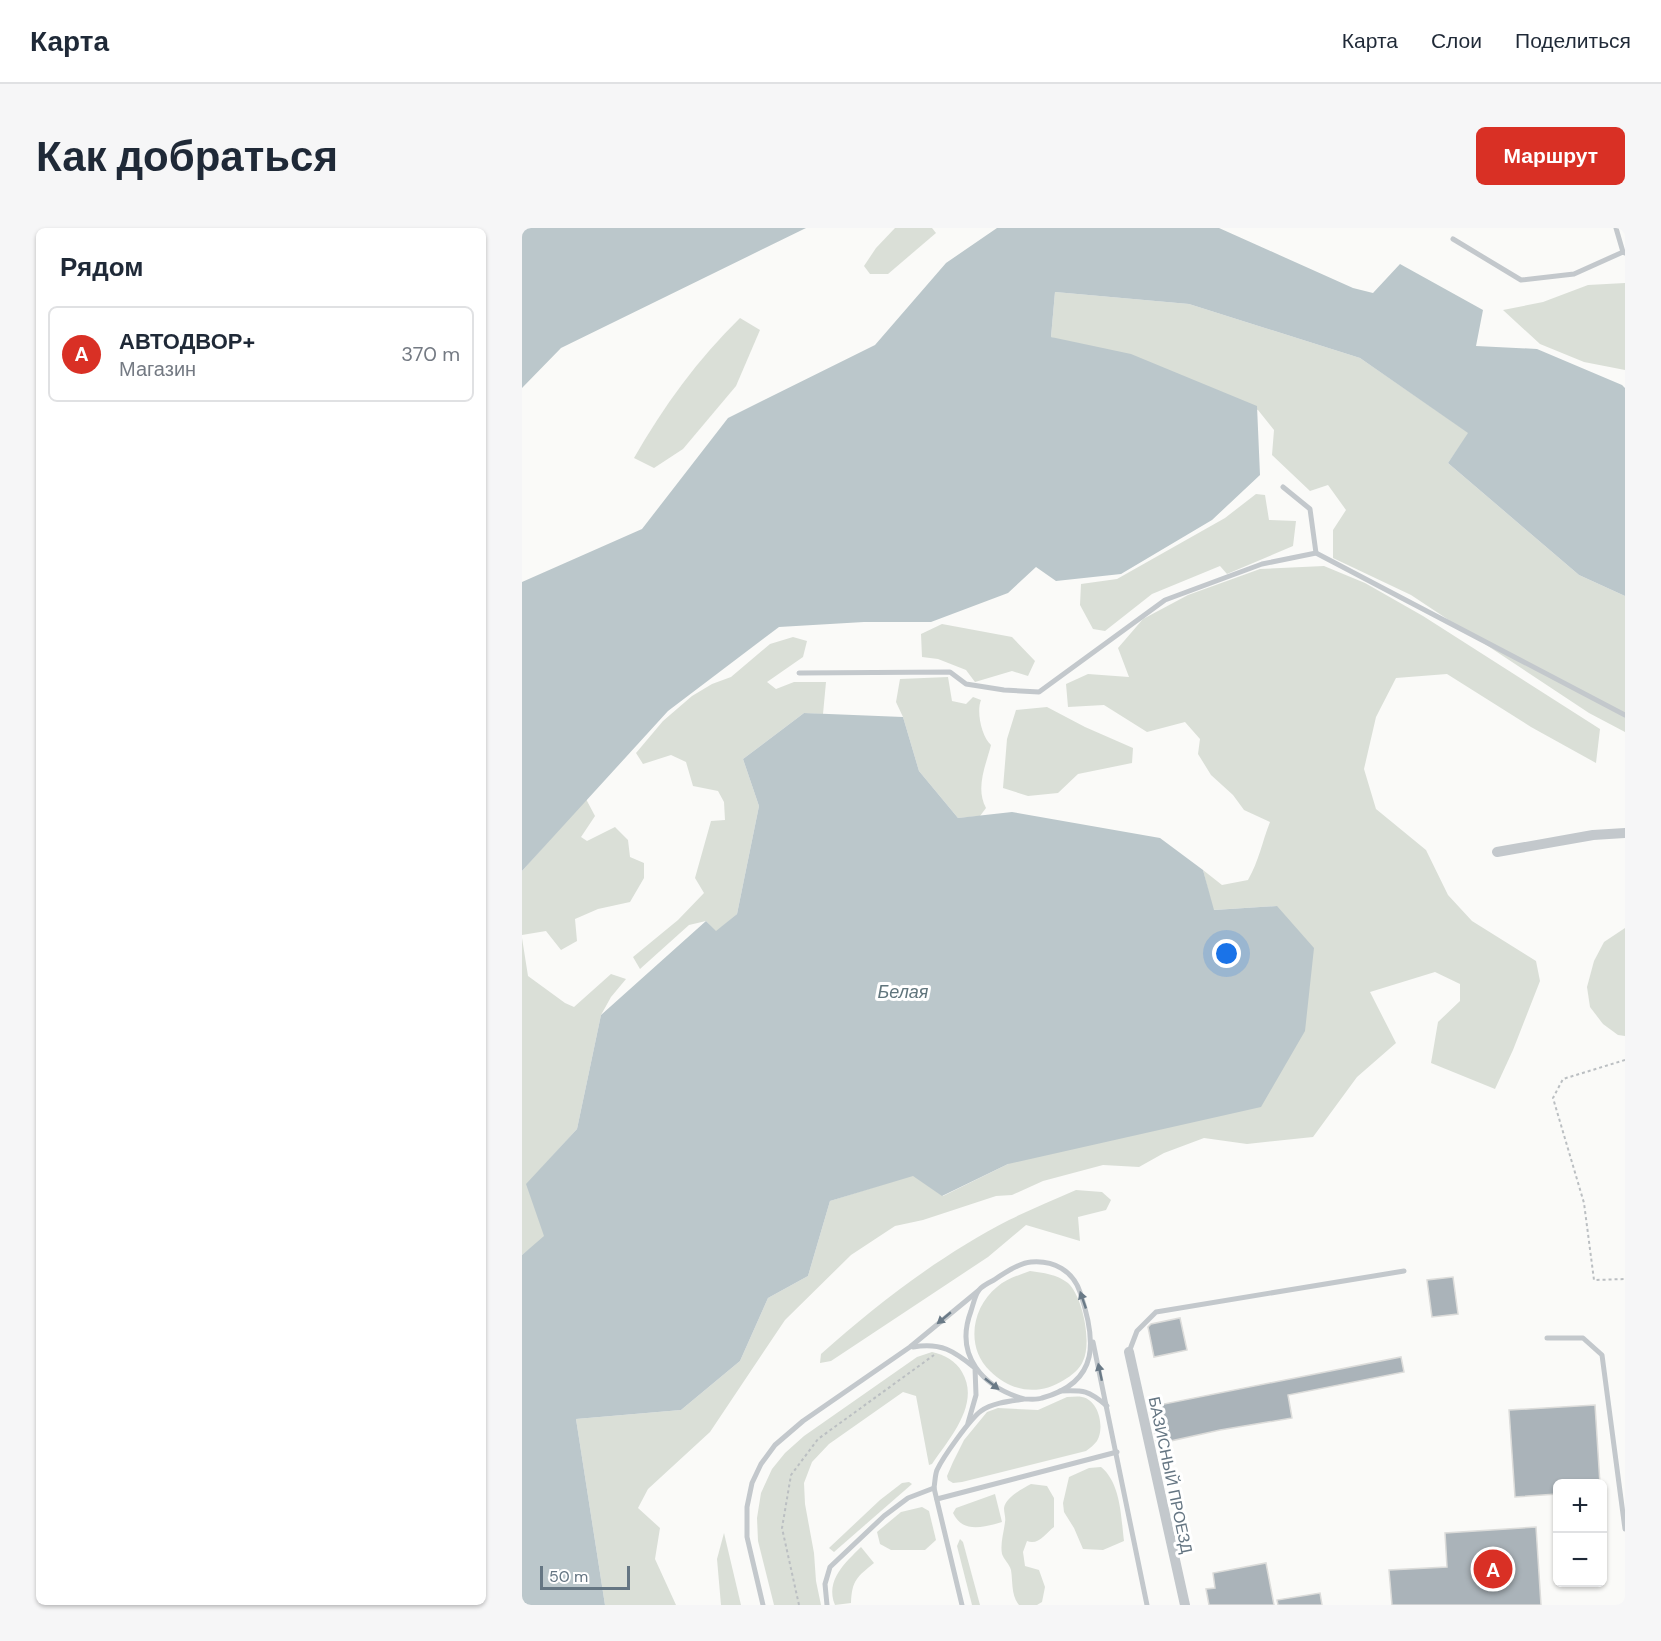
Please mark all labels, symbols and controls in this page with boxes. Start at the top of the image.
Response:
text: Карта [30,23,109,60]
text: Карта [1342,27,1398,55]
text: Слои [1431,27,1482,55]
text: Поделиться [1515,27,1631,55]
button: Маршрут [1476,127,1625,185]
text: Как добраться [36,129,338,184]
text: Рядом [60,250,143,284]
text: АВТОДВОР+ [119,327,255,356]
text: A [74,341,89,367]
text: 370 m [401,341,460,367]
text: Магазин [119,356,196,382]
your location [1212,939,1241,968]
water label: Белая [878,980,929,1004]
one-way arrow [1078,1291,1087,1309]
one-way arrow [936,1312,952,1325]
one-way arrow [1094,1362,1104,1381]
one-way arrow [984,1377,1000,1390]
street label: БАЗИСНЫЙ ПРОЕЗД [1144,1395,1197,1556]
map controls [1553,1479,1607,1587]
button: + [1553,1479,1607,1533]
button: − [1553,1533,1607,1587]
pin: A [1474,1546,1512,1592]
scale bar [540,1563,630,1590]
text: 50 m [549,1566,588,1587]

